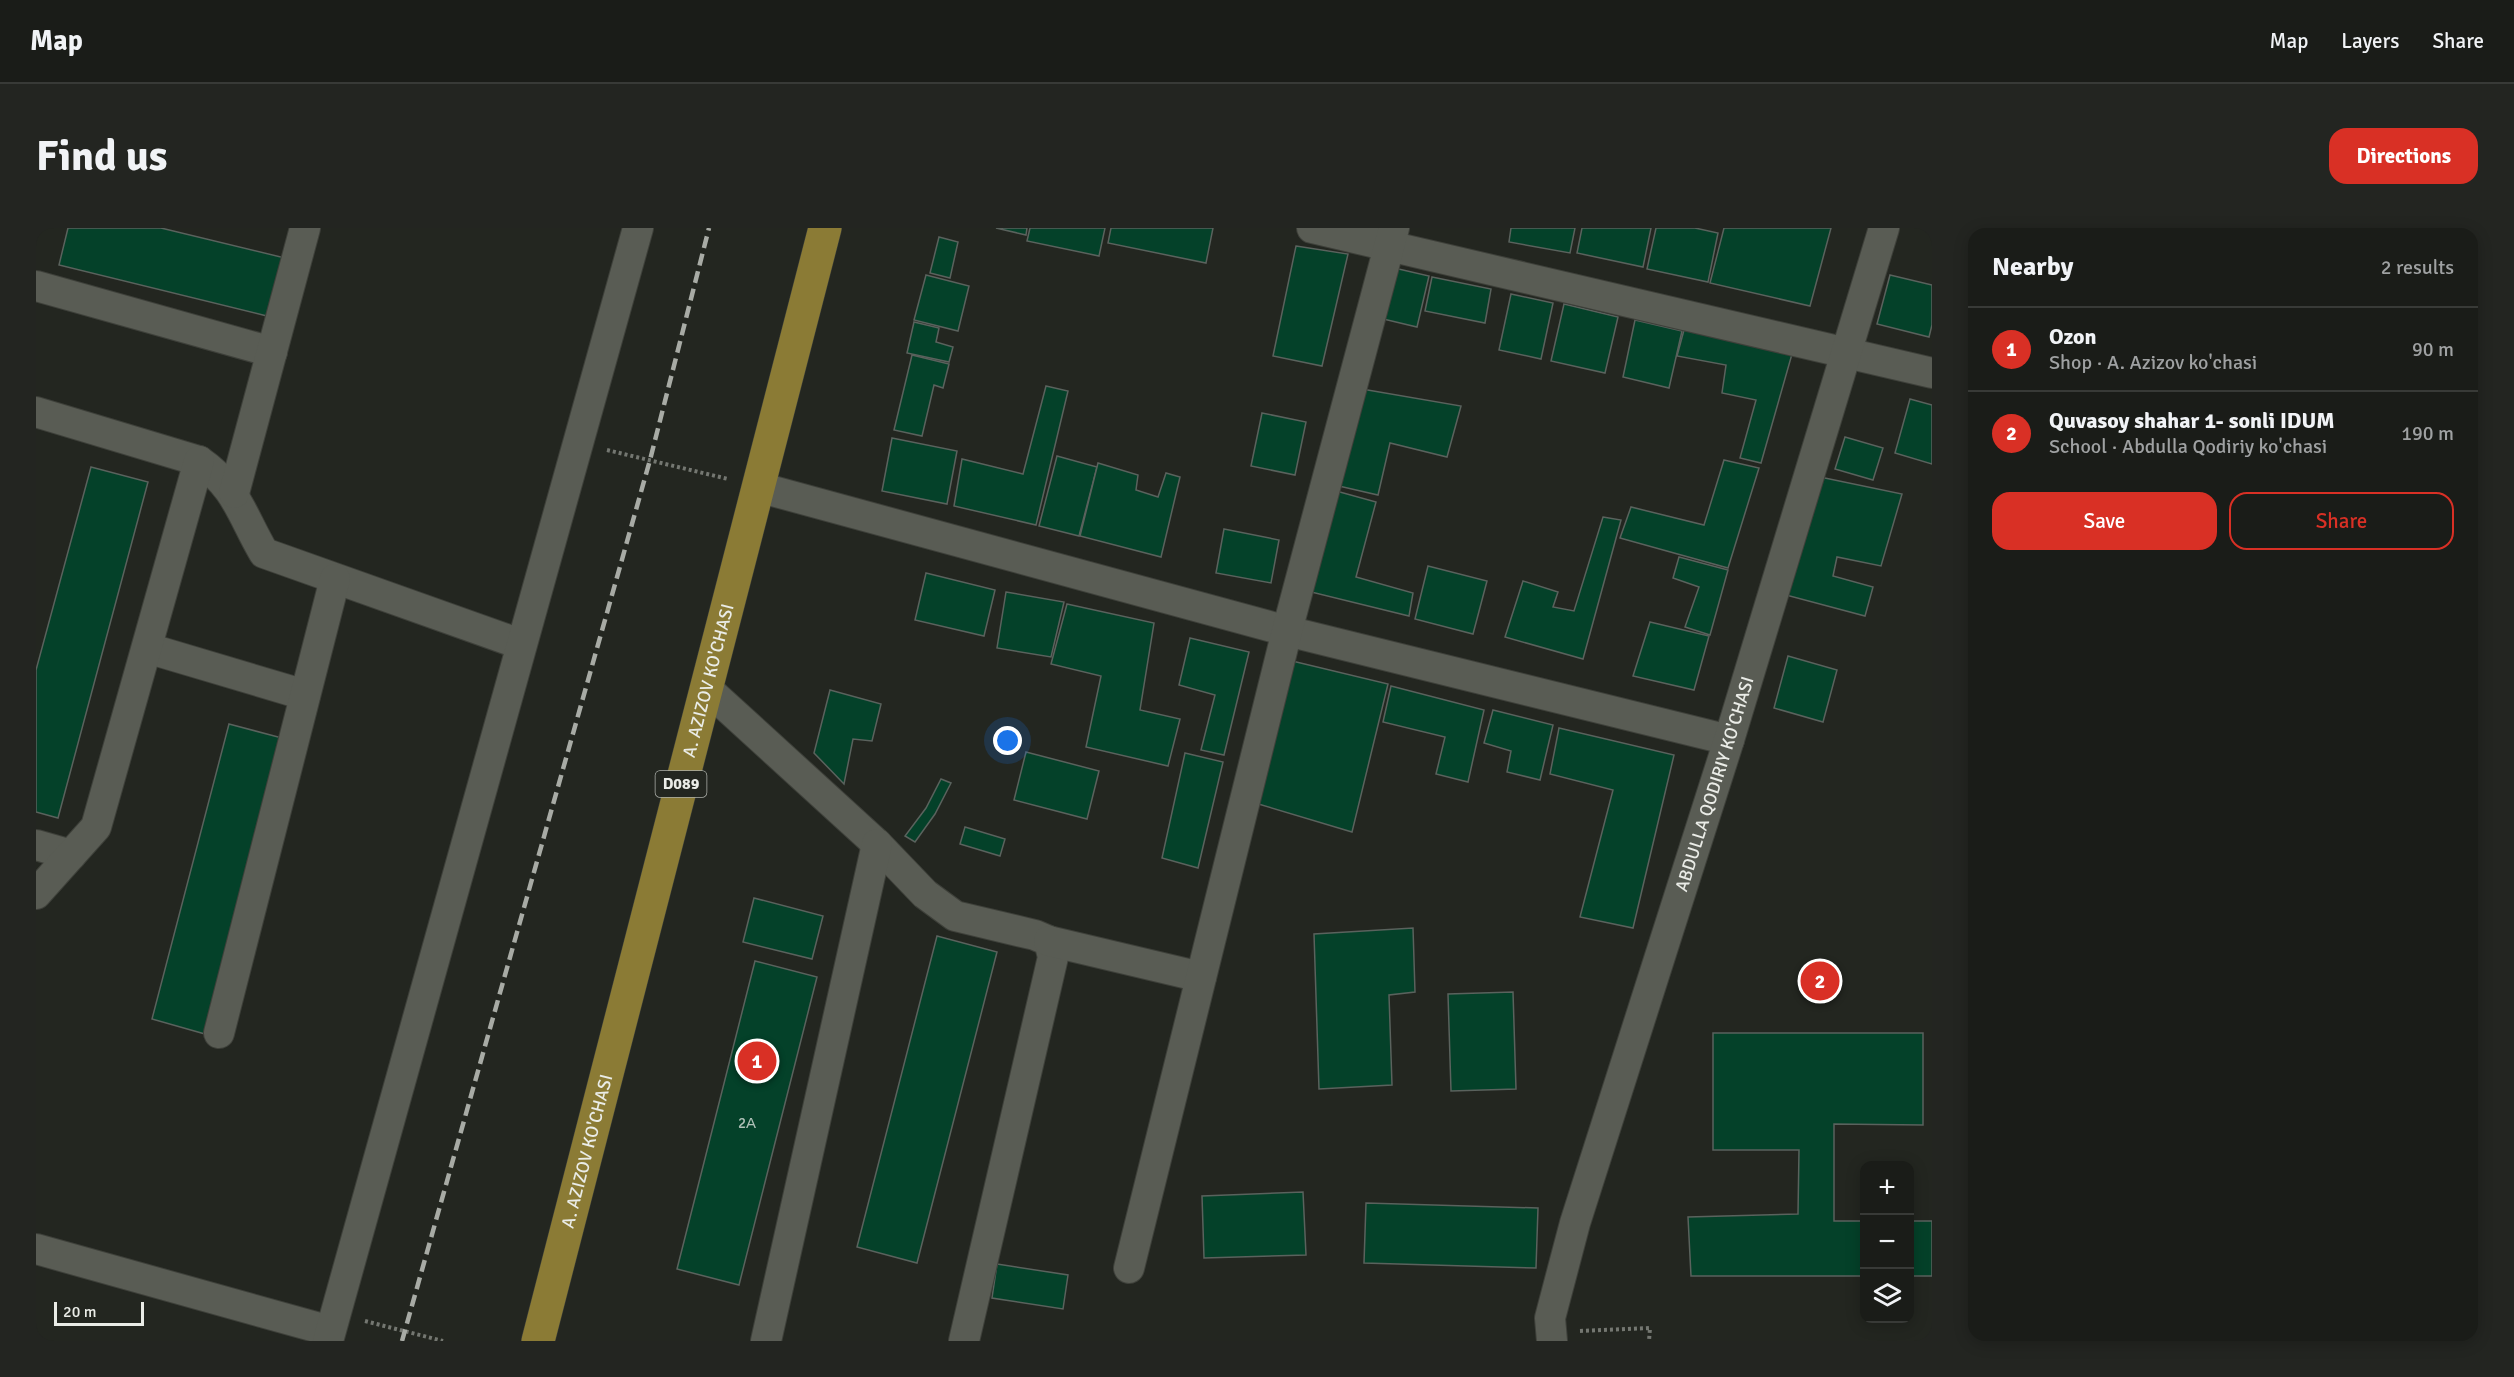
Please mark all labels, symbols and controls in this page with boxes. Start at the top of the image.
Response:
text: Map [30,24,83,58]
text: Map [2270,28,2308,54]
text: Layers [2341,28,2399,54]
text: Share [2432,28,2484,54]
button: Directions [2329,128,2478,184]
text: Find us [36,131,167,182]
text: Nearby [1992,251,2073,283]
text: 2 results [2381,255,2454,280]
text: Ozon [2049,323,2097,350]
text: 1 [2006,337,2017,362]
text: 90 m [2412,337,2454,362]
text: Shop · A. Azizov ko'chasi [2049,350,2257,375]
text: Quvasoy shahar 1- sonli IDUM [2049,407,2335,434]
text: 2 [2006,421,2017,446]
text: 190 m [2401,421,2454,446]
text: School · Abdulla Qodiriy ko'chasi [2049,434,2327,459]
button: Save [1992,492,2217,550]
button: Share [2229,492,2454,550]
street label: A. AZIZOV KO'CHASI [678,601,739,760]
street label: ABDULLA QODIRIY KO'CHASI [1670,674,1759,894]
your location [993,726,1022,755]
road number: D089 [656,771,706,797]
pin: 2 [1800,958,1840,1004]
pin: 1 [738,1038,776,1084]
street label: A. AZIZOV KO'CHASI [557,1072,617,1230]
house number: 2А [738,1114,756,1132]
map controls [1860,1161,1914,1323]
button: + [1860,1161,1914,1215]
button: − [1860,1215,1914,1269]
button: layers [1860,1269,1914,1323]
scale bar [54,1299,144,1326]
text: 20 m [63,1302,97,1322]

